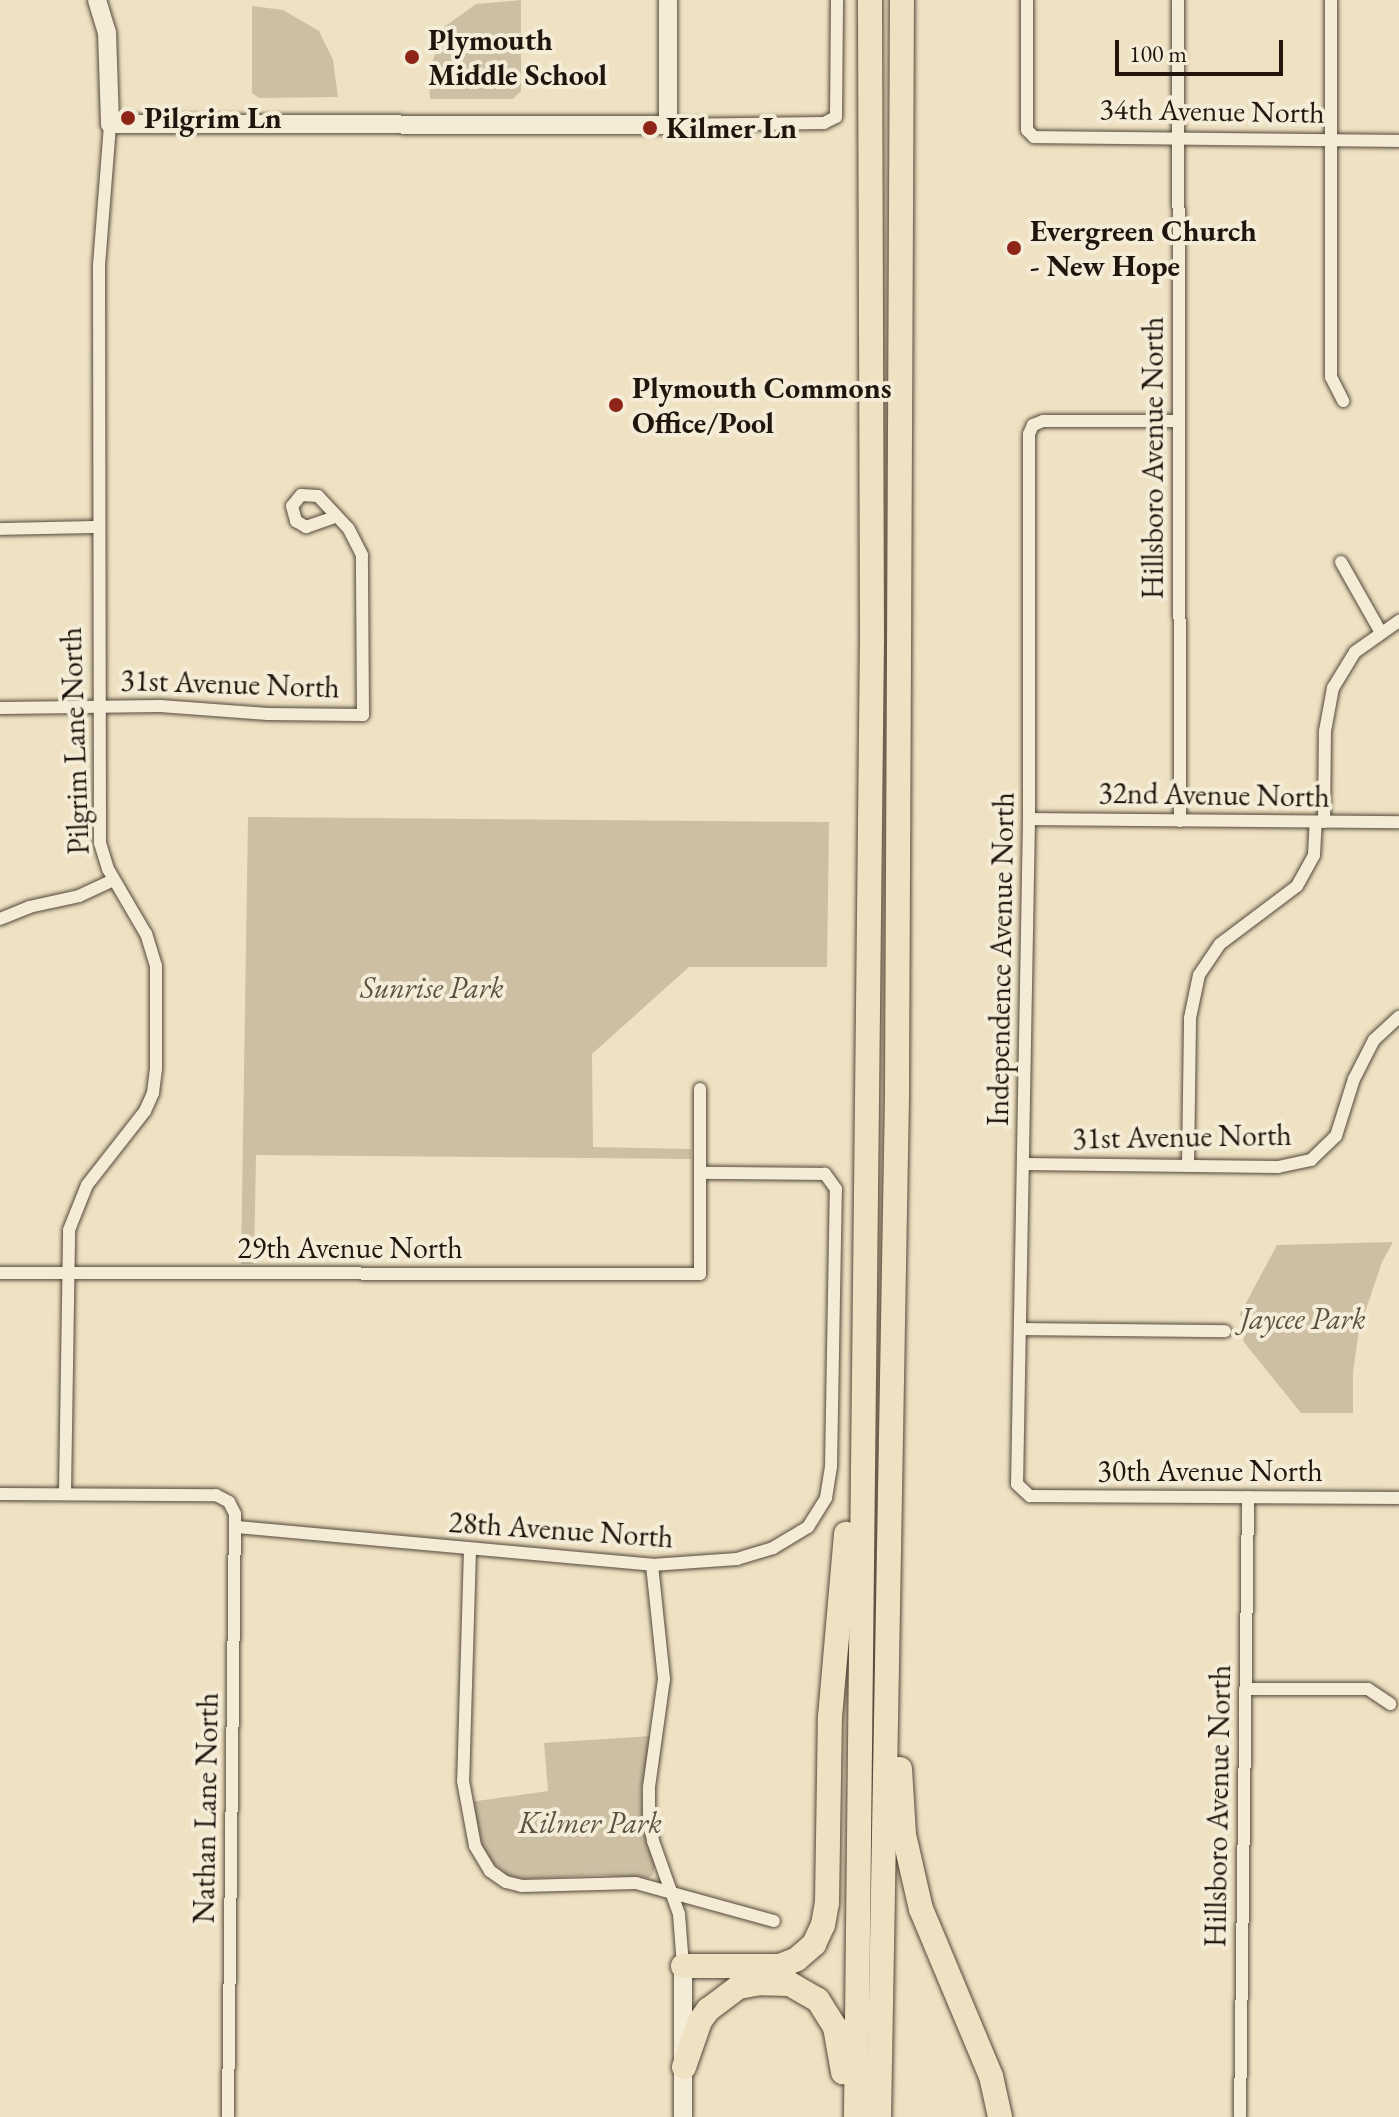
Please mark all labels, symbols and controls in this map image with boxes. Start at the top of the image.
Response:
place label: Plymouth Middle School [428,22,607,92]
scale bar [1119,24,1287,74]
text: 100 m [1129,38,1187,69]
marker: Plymouth Middle School [403,48,421,66]
street label: 34th Avenue North [1099,91,1325,131]
place label: Pilgrim Ln [144,100,282,136]
marker: Pilgrim Ln [119,109,137,127]
place label: Kilmer Ln [666,110,797,146]
marker: Kilmer Ln [641,119,659,137]
place label: Evergreen Church - New Hope [1030,213,1257,284]
marker: Evergreen Church - New Hope [1005,239,1023,257]
street label: Hillsboro Avenue North [1135,317,1171,599]
place label: Plymouth Commons Office/Pool [632,370,891,440]
marker: Plymouth Commons Office/Pool [607,396,625,414]
street label: Pilgrim Lane North [53,627,97,855]
street label: 31st Avenue North [120,662,340,706]
street label: 32nd Avenue North [1098,775,1330,815]
street label: Independence Avenue North [980,792,1022,1126]
park label: Sunrise Park [360,970,504,1006]
street label: 31st Avenue North [1072,1117,1292,1157]
street label: 29th Avenue North [237,1230,463,1266]
park label: Jaycee Park [1240,1301,1366,1337]
street label: 30th Avenue North [1097,1453,1323,1489]
street label: 28th Avenue North [447,1504,675,1556]
street label: Hillsboro Avenue North [1198,1664,1238,1948]
street label: Nathan Lane North [186,1692,226,1924]
park label: Kilmer Park [518,1805,662,1841]

